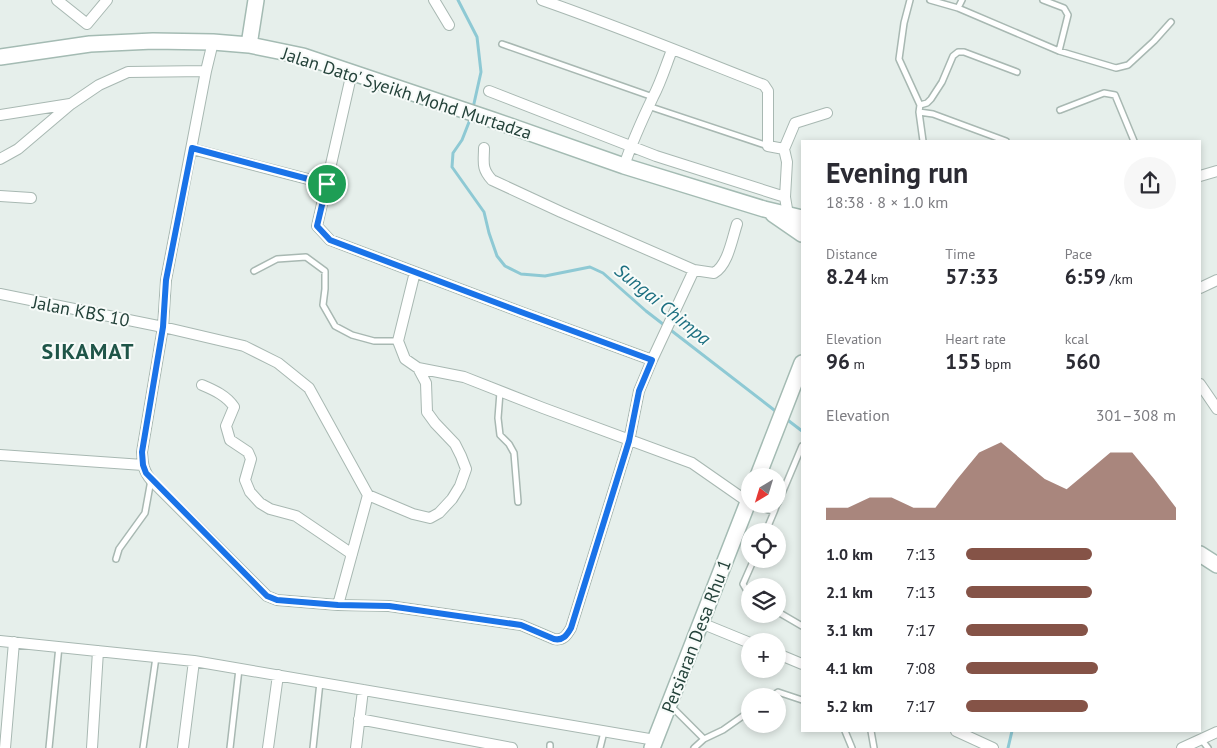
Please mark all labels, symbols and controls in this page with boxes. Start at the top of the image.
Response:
street label: Jalan Dato' Syeikh Mohd Murtadza [278,41,535,144]
text: Evening run [826,154,968,191]
button: share [1124,157,1176,209]
pin [306,163,348,205]
icon: arrive [313,170,341,198]
text: 18:38 · 8 × 1.0 km [826,192,948,212]
text: Distance [826,245,877,263]
text: Time [945,245,975,263]
text: Pace [1065,245,1092,263]
water label: Sungai Chimpa [610,258,716,351]
text: 8.24 [826,263,867,290]
text: 57:33 [945,263,999,290]
text: 6:59 [1065,263,1106,290]
text: km [867,270,889,288]
text: /km [1106,270,1133,288]
street label: Jalan KBS 10 [29,290,132,332]
text: Elevation [826,330,882,348]
text: Heart rate [945,330,1006,348]
text: kcal [1065,330,1089,348]
district label: SIKAMAT [42,337,134,365]
text: 96 [826,348,850,375]
text: 155 [945,348,981,375]
text: 560 [1065,348,1100,375]
text: m [850,355,865,373]
text: bpm [981,355,1011,373]
text: Elevation [826,405,890,425]
text: 301–308 m [1096,405,1176,425]
north arrow [741,468,786,512]
map controls [741,468,786,733]
button: locate [741,523,786,568]
text: 1.0 km [826,544,873,564]
text: 7:13 [906,544,936,564]
street label: Persiaran Desa Rhu 1 [656,556,736,716]
button: layers [741,578,786,623]
text: 2.1 km [826,582,873,602]
text: 7:13 [906,582,936,602]
text: 3.1 km [826,620,873,640]
text: 7:17 [906,620,936,640]
button: + [741,633,786,678]
text: 4.1 km [826,658,873,678]
text: 7:08 [906,658,936,678]
button: − [741,688,786,733]
text: 5.2 km [826,696,873,716]
text: 7:17 [906,696,936,716]

